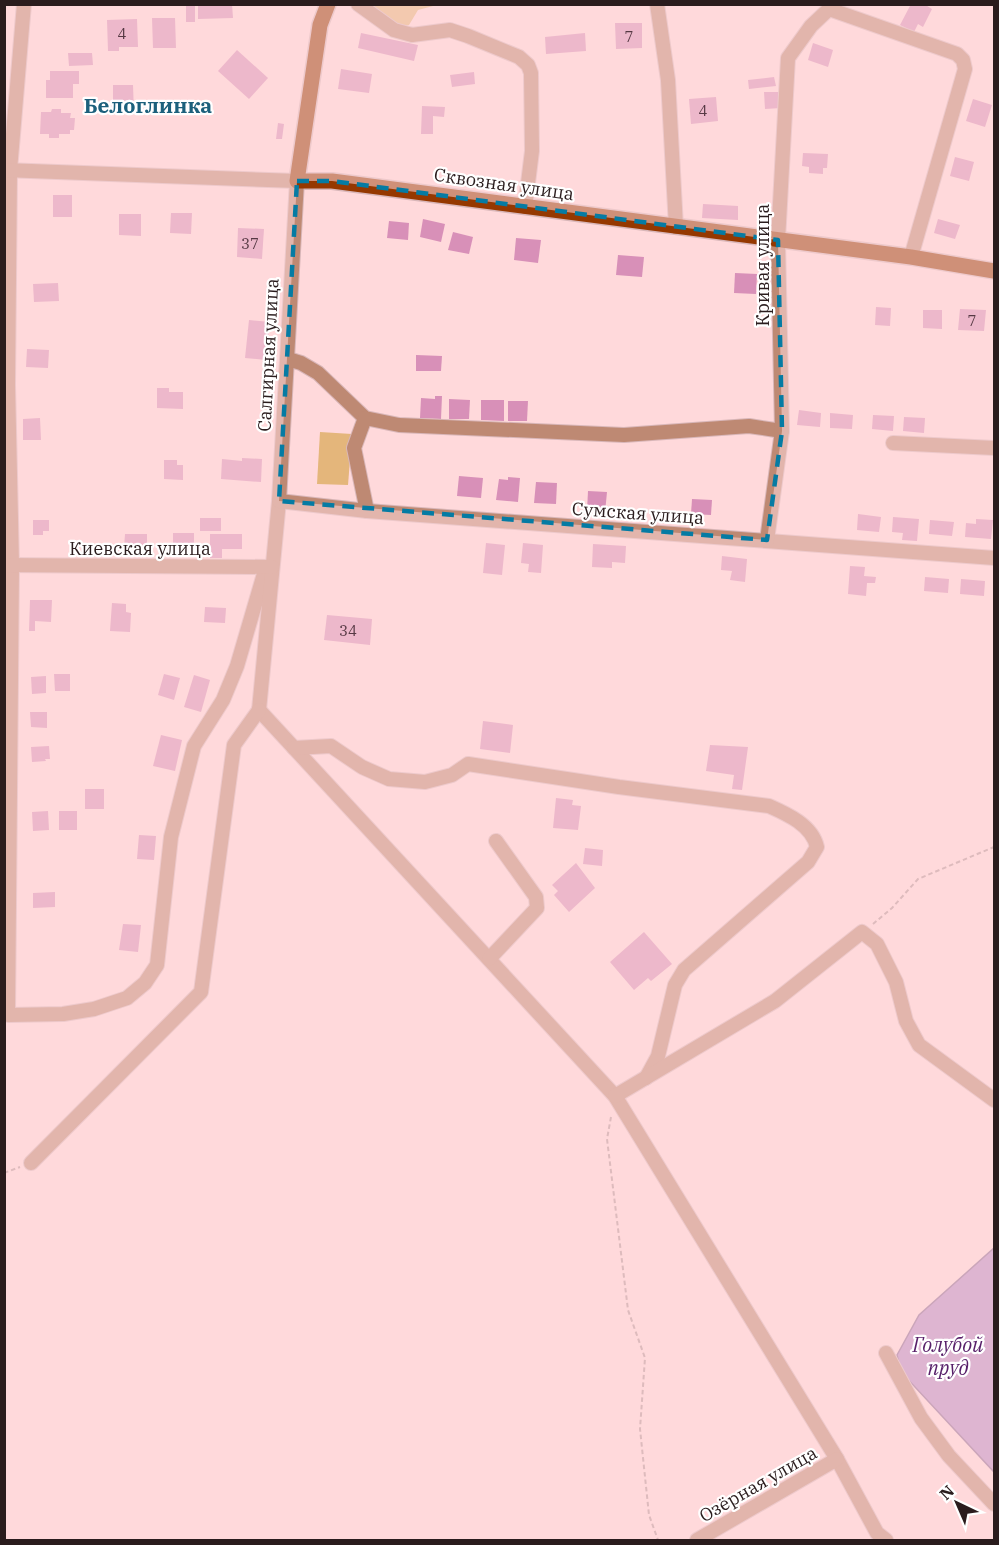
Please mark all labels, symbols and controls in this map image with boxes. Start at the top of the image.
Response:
house number: 4 [117,24,127,43]
house number: 7 [624,27,634,46]
district label: Белоглинка [84,91,212,119]
house number: 4 [698,101,708,120]
street label: Сквозная улица [433,163,576,205]
street label: Кривая улица [751,203,774,326]
house number: 37 [241,234,259,253]
street label: Салгирная улица [252,278,284,432]
house number: 7 [967,311,977,330]
street label: Сумская улица [571,497,705,529]
street label: Киевская улица [69,537,211,560]
house number: 34 [339,621,357,640]
water label: Голубой пруд [912,1331,984,1381]
street label: Озёрная улица [695,1441,821,1527]
north arrow [927,1473,987,1533]
text: N [935,1481,958,1504]

